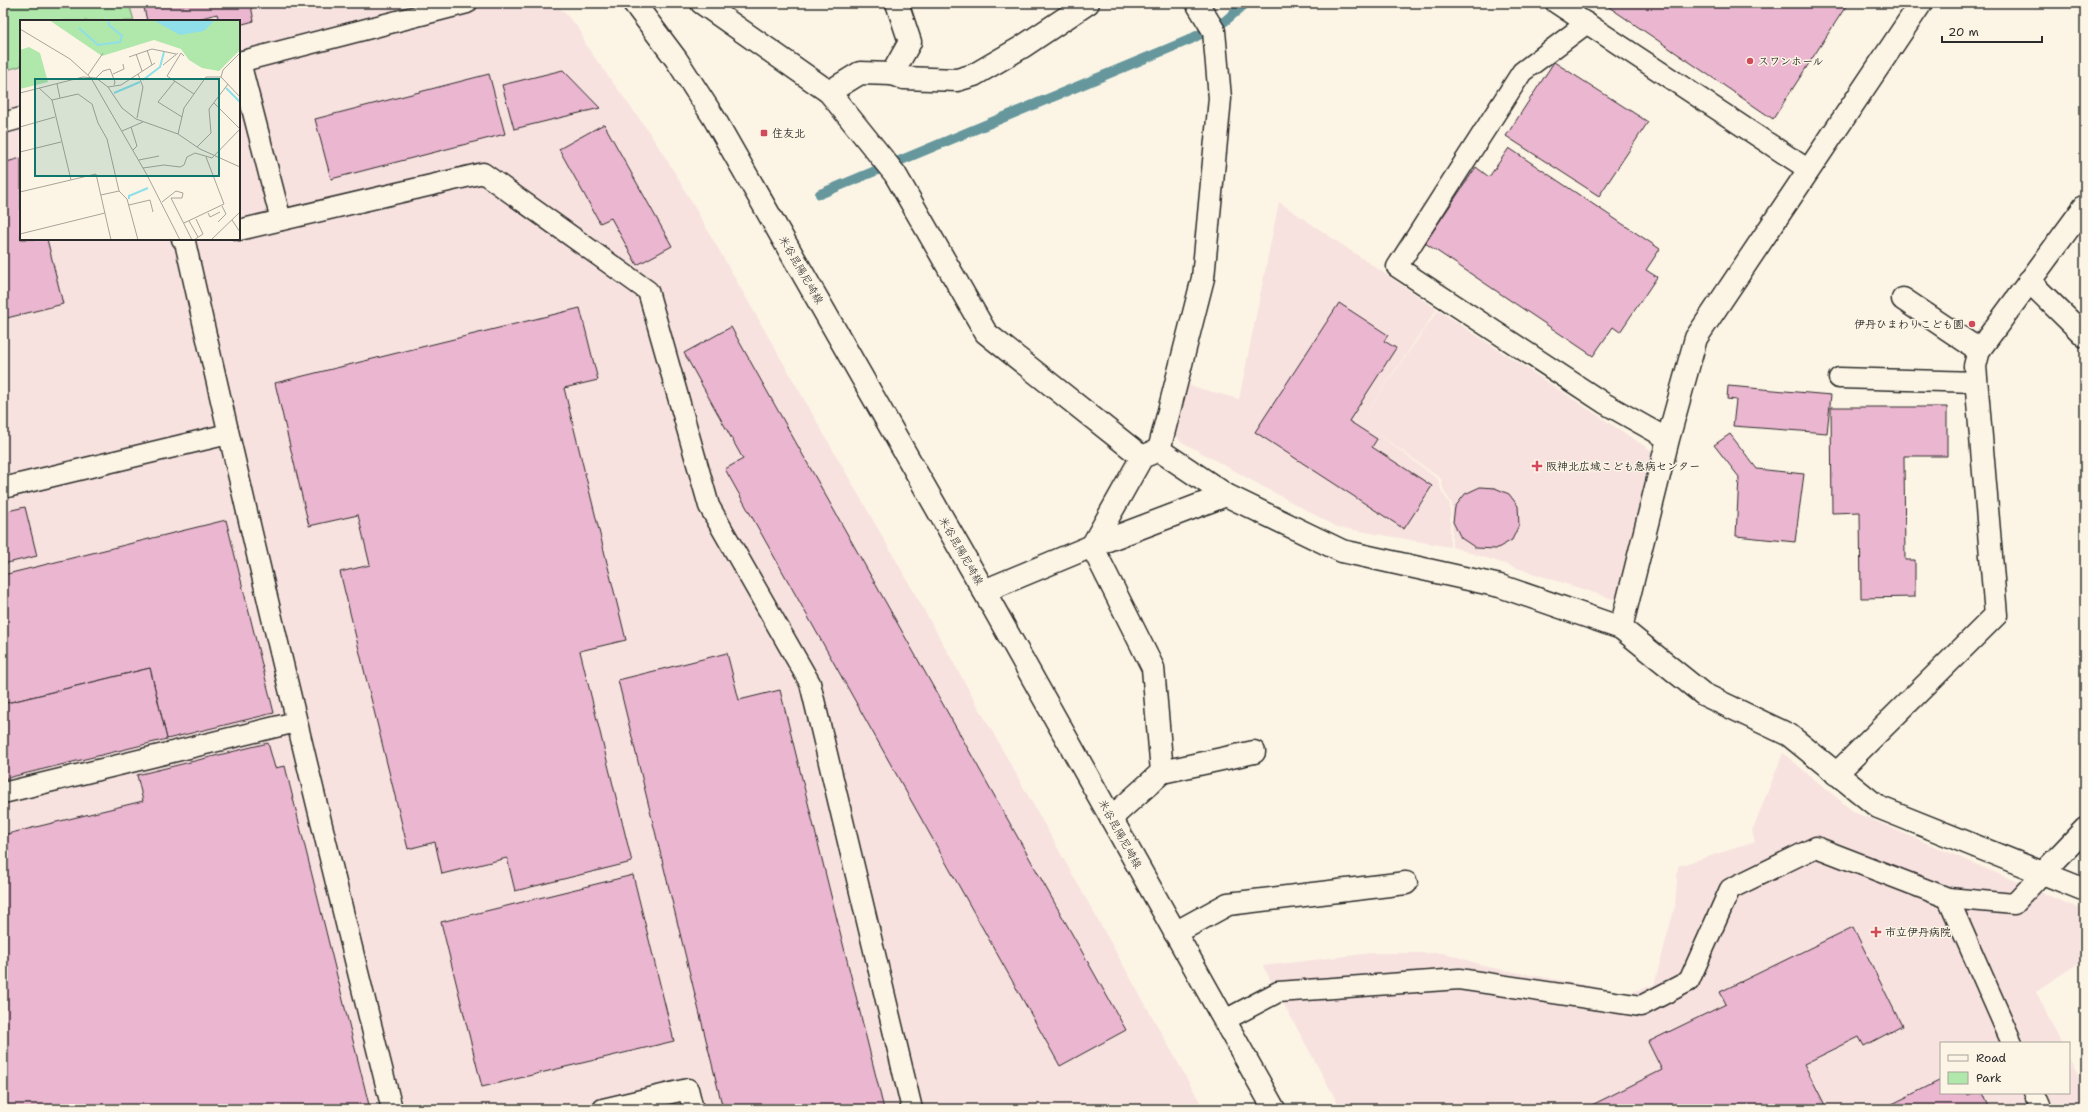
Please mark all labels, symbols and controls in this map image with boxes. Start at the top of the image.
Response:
scale bar [1942,18,2042,44]
inset map [20,20,240,240]
text: 20 m [1948,24,1979,40]
place label: スワンホール [1758,54,1824,69]
marker: スワンホール [1745,56,1755,66]
place label: 住友北 [772,126,805,141]
marker: 住友北 [759,128,769,138]
street label: 米谷昆陽尼崎線 [775,233,827,307]
place label: 伊丹ひまわりこども園 [1854,317,1964,332]
marker: 伊丹ひまわりこども園 [1967,319,1977,329]
place label: 阪神北広域こども急病センター [1546,459,1700,474]
marker: 阪神北広域こども急病センター [1531,460,1543,472]
street label: 米谷昆陽尼崎線 [935,514,987,588]
street label: 米谷昆陽尼崎線 [1095,797,1145,871]
place label: 市立伊丹病院 [1885,925,1951,940]
marker: 市立伊丹病院 [1870,926,1882,938]
legend [1940,1042,2070,1094]
text: Road [1976,1050,2007,1066]
text: Park [1976,1070,2002,1086]

